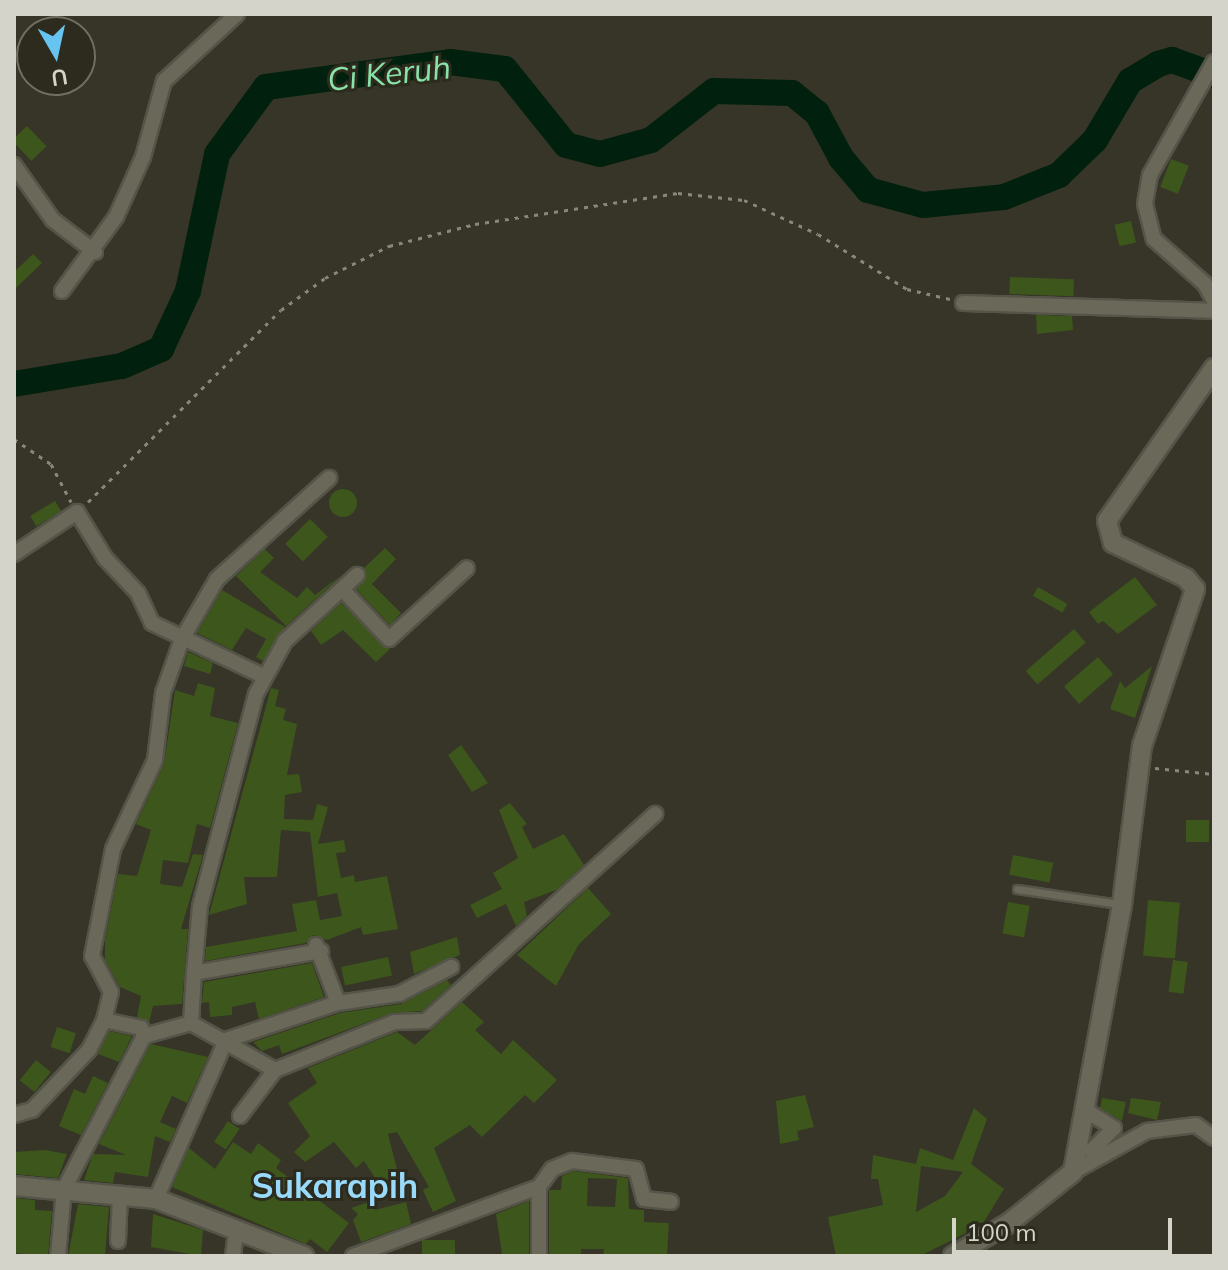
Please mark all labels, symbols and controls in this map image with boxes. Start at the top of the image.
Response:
north arrow [16,16,96,96]
water label: Ci Keruh [325,47,453,99]
text: U [49,63,70,93]
district label: Sukarapih [252,1166,418,1206]
scale bar [956,1202,1176,1252]
text: 100 m [966,1217,1037,1247]

